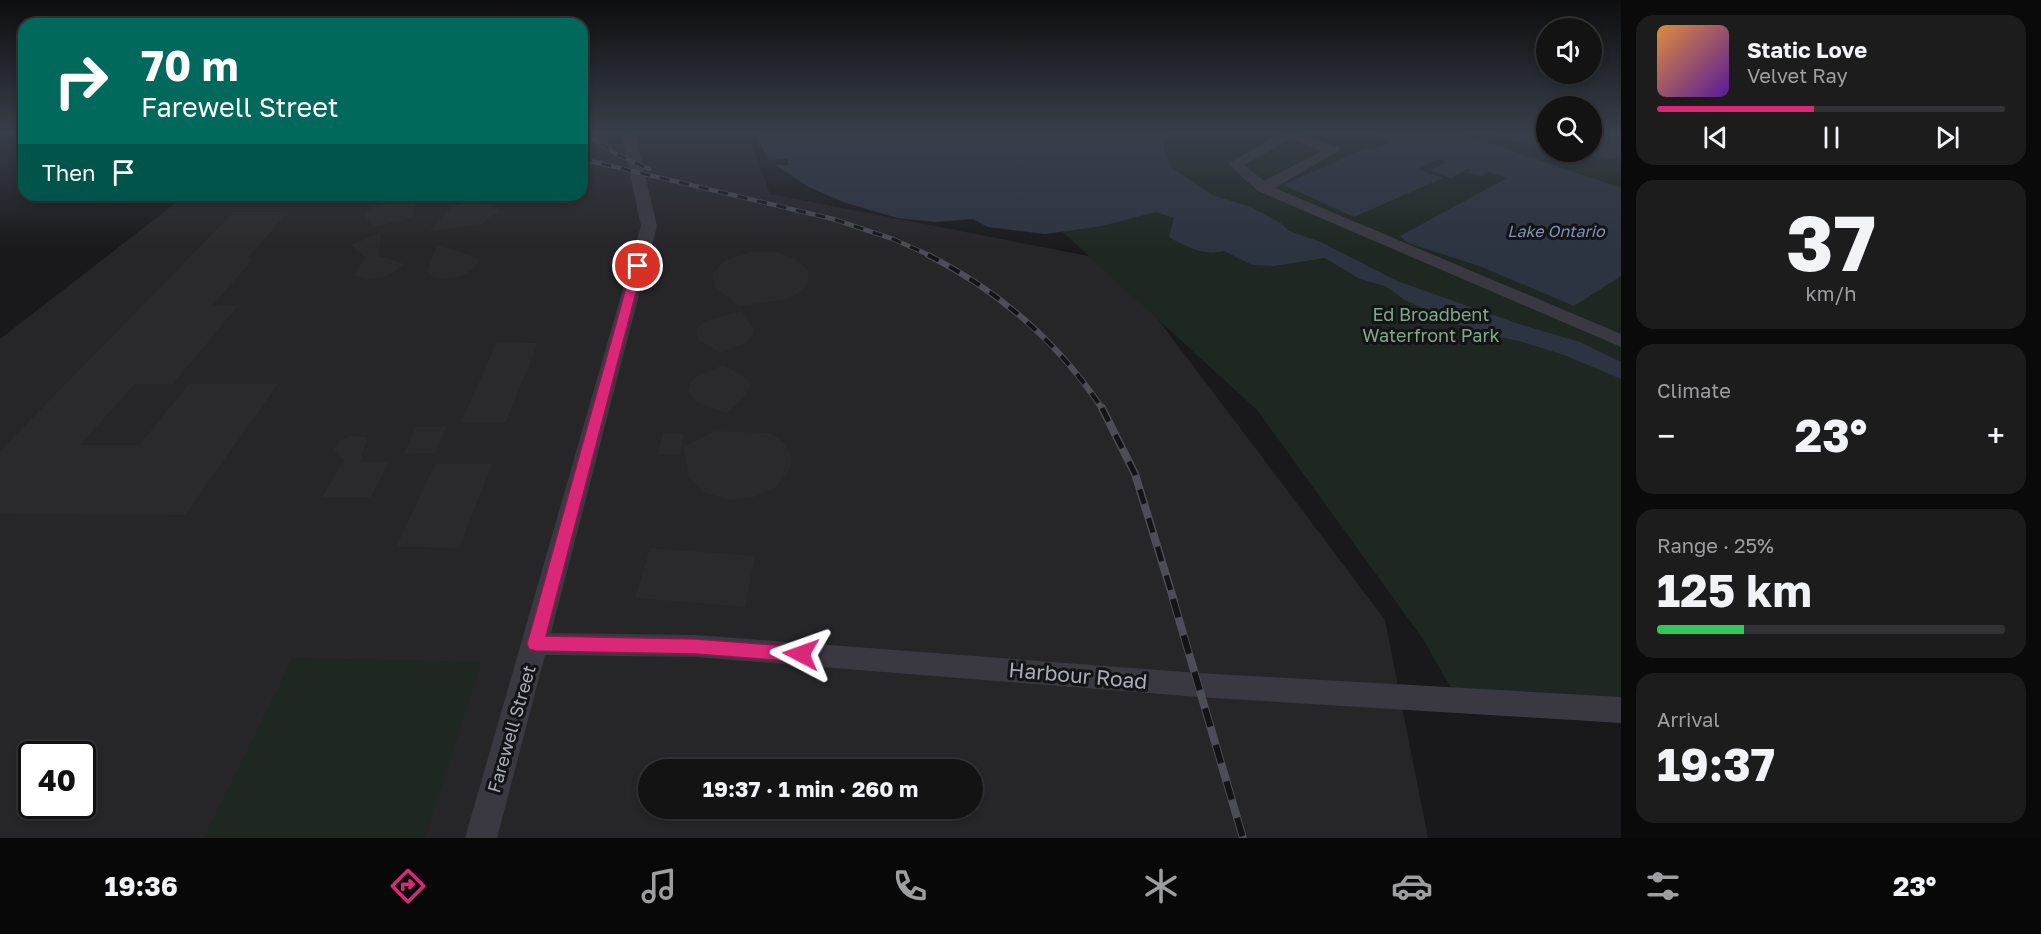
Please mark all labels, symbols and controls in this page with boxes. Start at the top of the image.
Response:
map controls [1536,18,1602,162]
button: sound [1536,18,1602,84]
text: Static Love [1747,36,1867,63]
text: 70 m [141,40,238,90]
icon: right [42,42,120,120]
text: Velvet Ray [1747,63,1848,87]
text: Farewell Street [141,91,339,123]
button: search [1536,96,1602,162]
icon: previous [1699,121,1732,154]
icon: pause [1815,121,1848,154]
icon: next [1931,121,1964,154]
icon: arrive [107,156,140,189]
text: Then [42,159,95,186]
text: 37 [1786,195,1876,288]
water label: Lake Ontario [1507,221,1606,241]
pin [612,240,663,291]
icon: arrive [621,249,654,282]
text: km/h [1806,281,1856,305]
park label: Ed Broadbent Waterfront Park [1362,303,1500,346]
text: Climate [1657,378,1731,402]
text: 23° [1795,408,1867,462]
text: − [1657,416,1675,455]
text: + [1987,416,2005,455]
text: Range · 25% [1657,533,1774,557]
text: 125 km [1657,563,1812,617]
position arrow [769,622,833,686]
street label: Harbour Road [1008,656,1149,694]
street label: Farewell Street [482,662,540,795]
text: Arrival [1657,707,1720,731]
text: 19:37 [1657,737,1775,791]
speed limit sign: 40 [18,741,96,819]
text: 19:37 · 1 min · 260 m [703,775,918,802]
icon: directions [387,865,429,907]
icon: music [638,865,680,907]
icon: phone [889,865,931,907]
icon: climate [1140,865,1182,907]
icon: car [1391,865,1433,907]
icon: filters [1642,865,1684,907]
text: 19:36 [105,870,178,902]
text: 23° [1893,870,1936,902]

